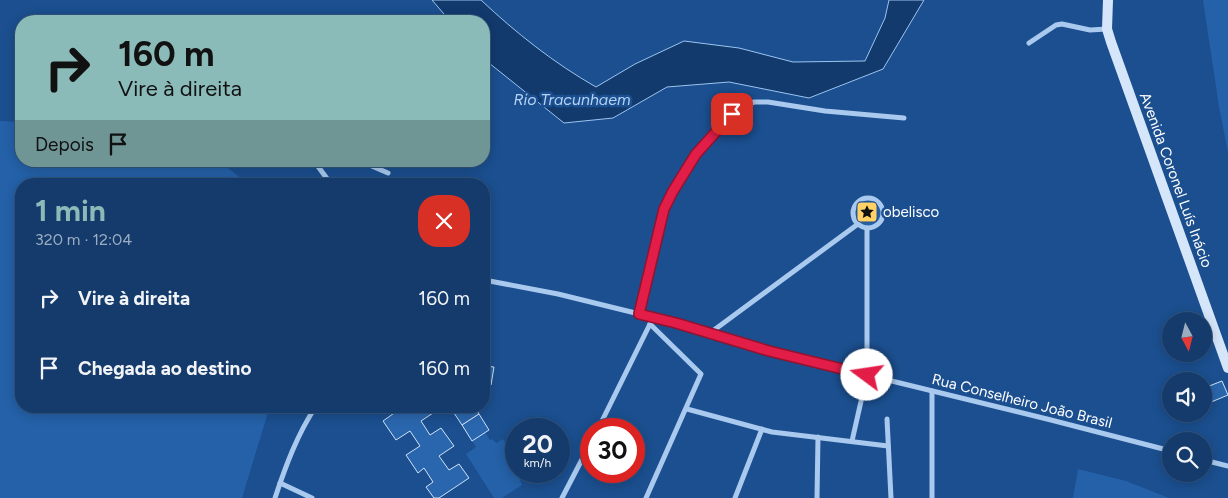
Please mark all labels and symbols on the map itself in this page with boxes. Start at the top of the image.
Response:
water label: Rio Tracunhaem [513,90,631,109]
street label: Avenida Coronel Luís Inácio [1136,90,1216,270]
pin [711,93,753,135]
place icon: obelisco [855,200,879,224]
place label: obelisco [883,203,940,221]
north arrow [1162,312,1212,362]
position arrow [840,348,892,400]
street label: Rua Conselheiro João Brasil [930,370,1114,432]
speed limit sign: 30 [580,418,645,483]

